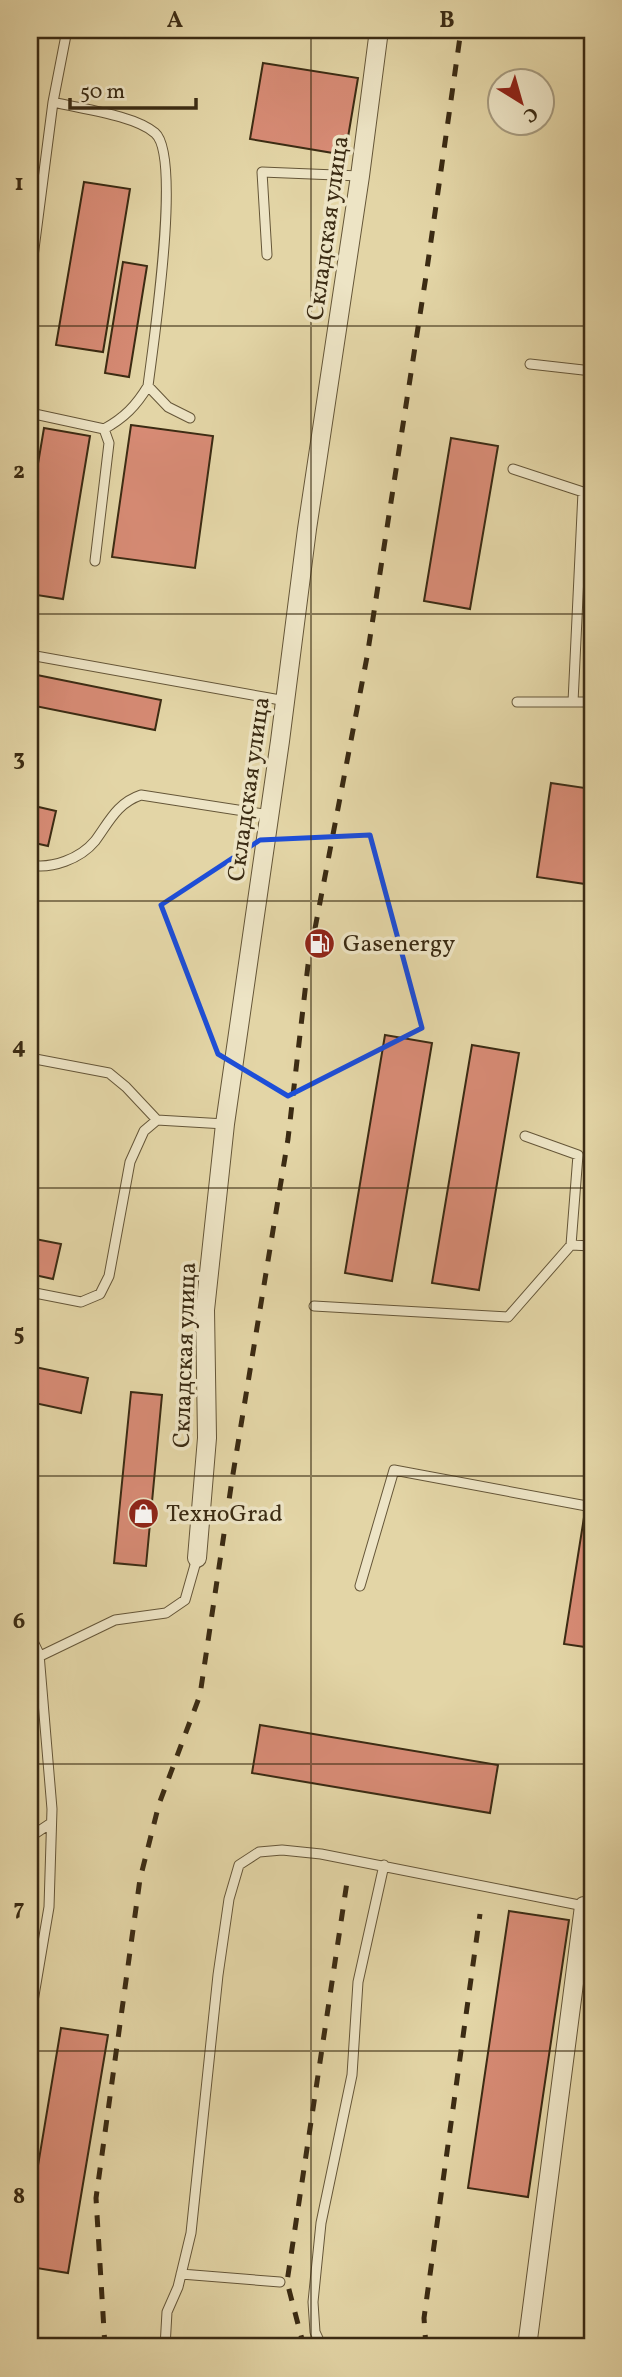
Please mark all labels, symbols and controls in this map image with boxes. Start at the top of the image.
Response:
text: A [167,5,183,37]
text: B [439,5,455,37]
scale bar [70,66,196,110]
north arrow [486,66,556,136]
text: 50 m [80,78,125,107]
text: С [517,100,543,128]
street label: Складская улица [299,134,359,323]
text: 1 [14,168,24,200]
text: 2 [13,456,25,488]
street label: Складская улица [220,695,280,884]
text: 3 [13,743,25,775]
fuel station icon: Gasenergy [303,926,337,960]
place label: Gasenergy [343,928,455,962]
text: 4 [12,1031,26,1063]
street label: Складская улица [166,1262,206,1449]
text: 5 [13,1318,25,1350]
shop icon: ТехноGrad [126,1496,160,1530]
place label: ТехноGrad [166,1498,283,1532]
text: 6 [13,1606,25,1638]
text: 7 [14,1893,25,1925]
text: 8 [13,2181,25,2213]

